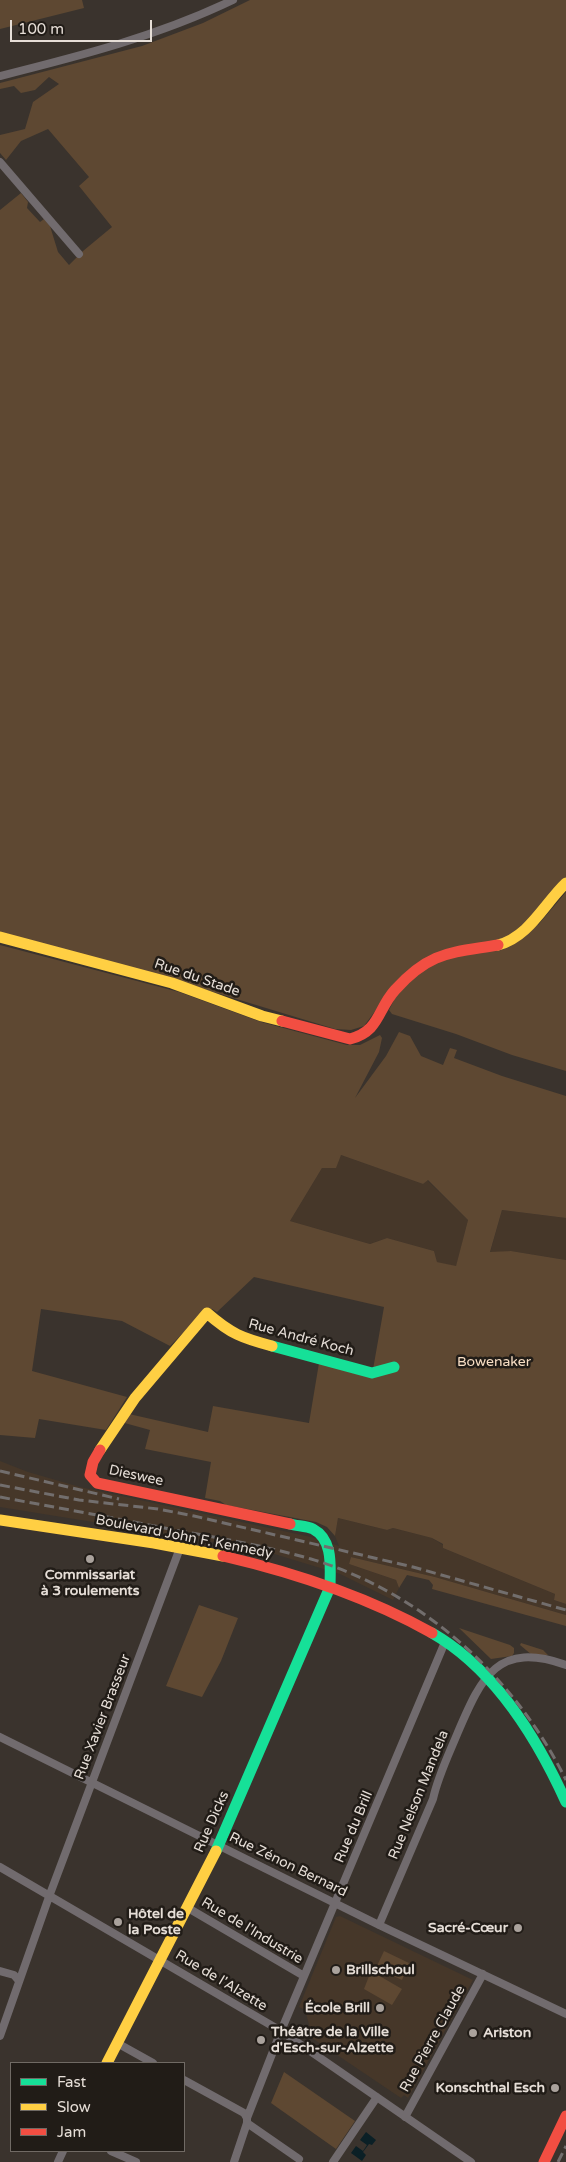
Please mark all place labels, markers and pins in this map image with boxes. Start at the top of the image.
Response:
marker: Commissariat à 3 roulements [84,1553,96,1565]
place label: Commissariat à 3 roulements [41,1567,139,1600]
place label: Hôtel de la Poste [128,1906,184,1938]
marker: Hôtel de la Poste [112,1916,124,1928]
place label: Sacré-Cœur [428,1920,508,1936]
marker: Sacré-Cœur [512,1922,524,1934]
place label: Brillschoul [346,1962,415,1978]
marker: Brillschoul [330,1964,342,1976]
place label: École Brill [305,2000,370,2016]
marker: École Brill [374,2002,386,2014]
place label: Théâtre de la Ville d'Esch-sur-Alzette [271,2024,394,2056]
place label: Ariston [483,2025,531,2041]
marker: Ariston [467,2027,479,2039]
marker: Théâtre de la Ville d'Esch-sur-Alzette [255,2034,267,2046]
place label: Konschthal Esch [436,2080,545,2096]
marker: Konschthal Esch [549,2082,561,2094]

